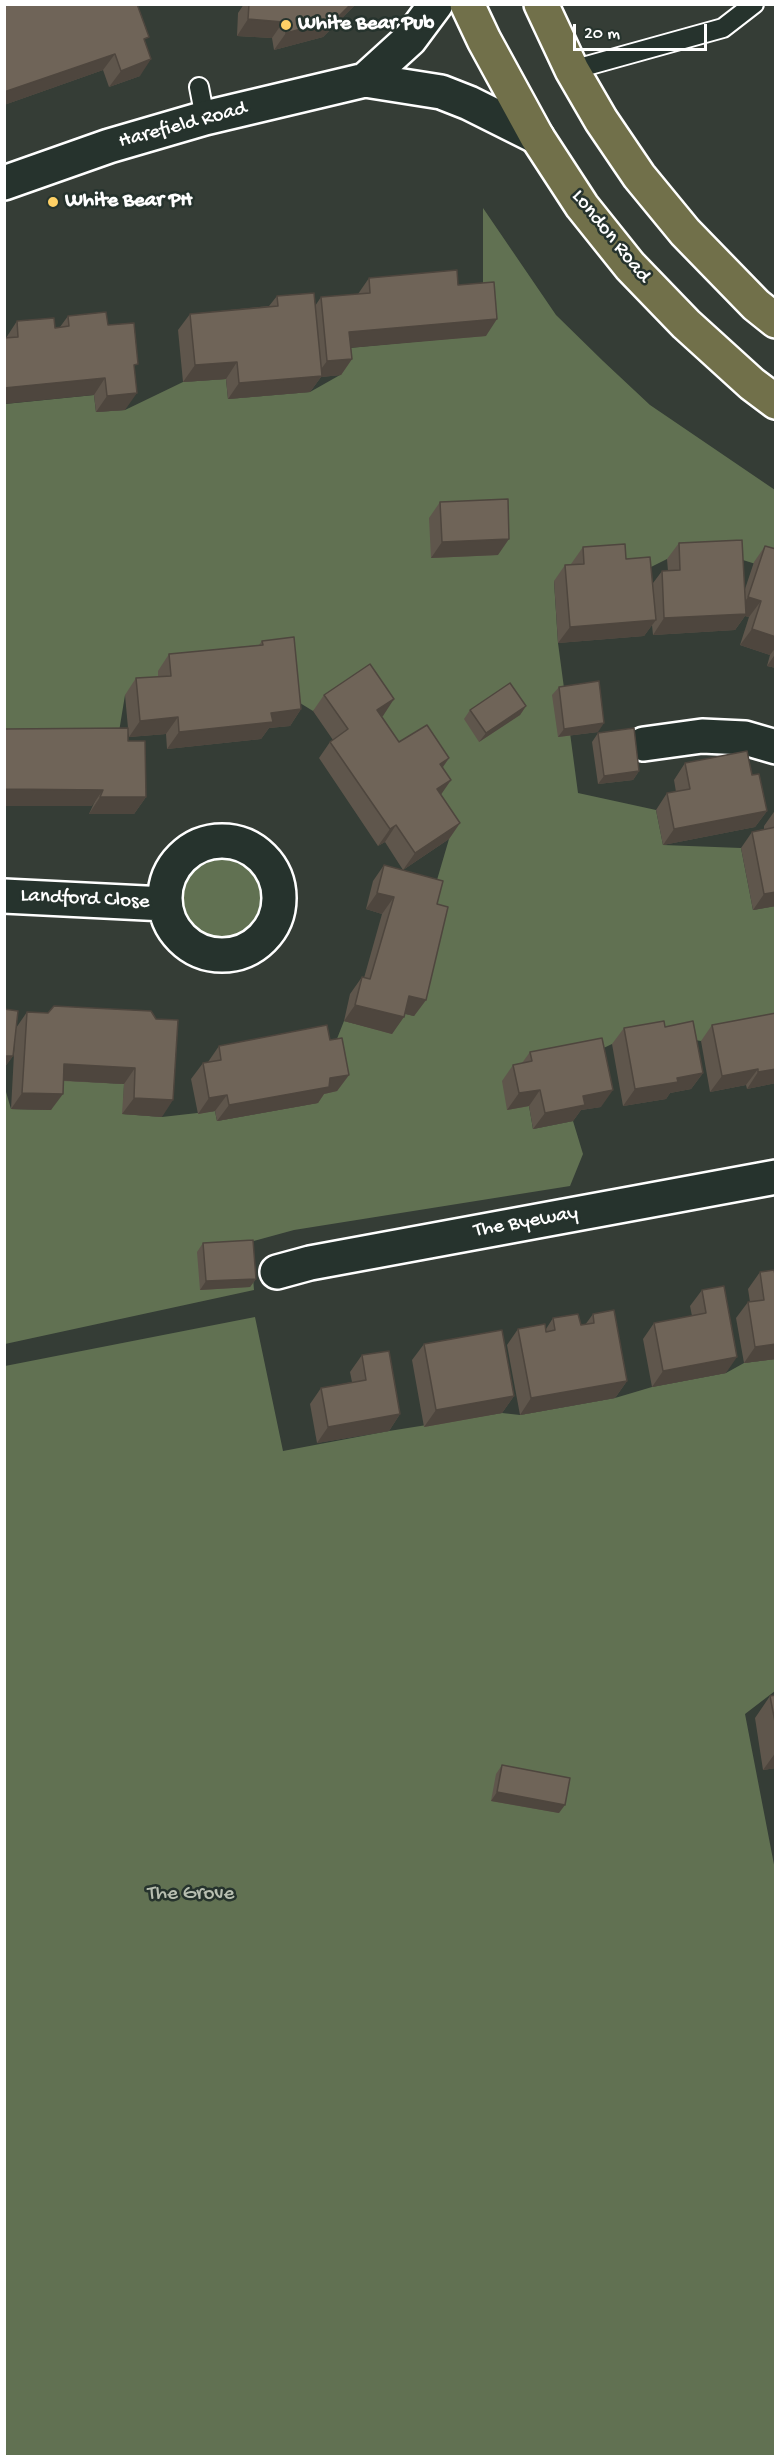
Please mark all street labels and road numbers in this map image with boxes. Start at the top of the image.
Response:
street label: Harefield Road [116,97,250,155]
street label: London Road [565,185,655,289]
street label: Landford Close [20,884,150,916]
street label: The Byeway [472,1201,580,1245]

